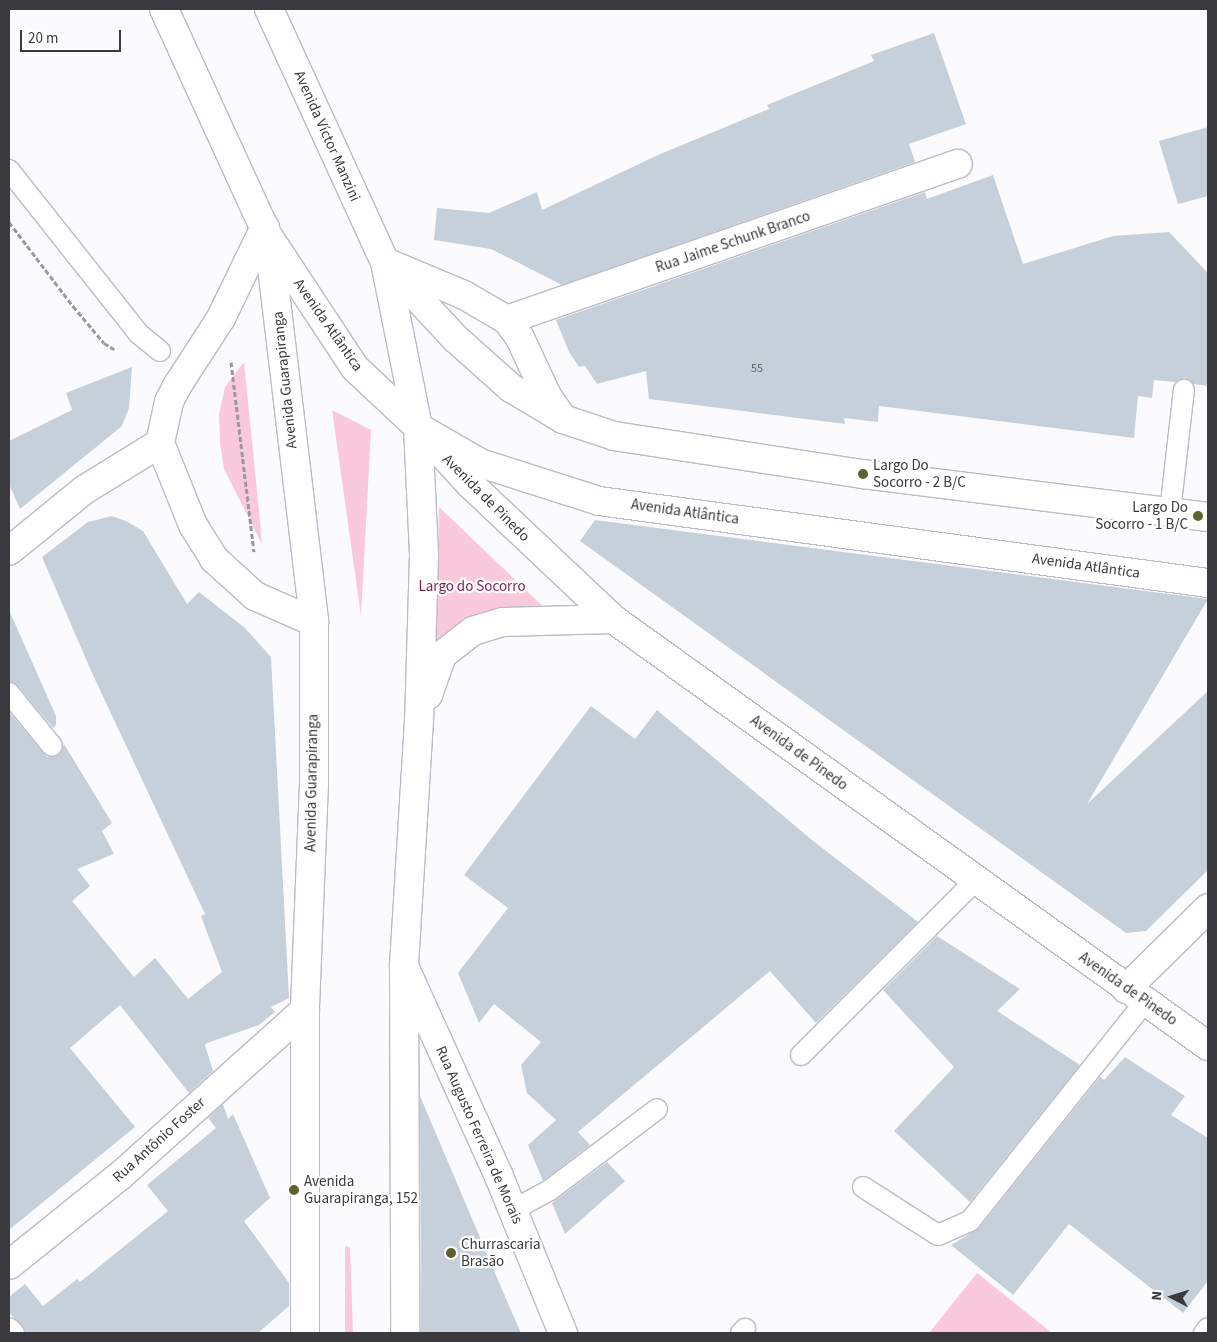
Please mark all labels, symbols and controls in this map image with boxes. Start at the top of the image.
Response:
scale bar [22,20,124,52]
text: 20 m [28,28,58,49]
street label: Avenida Víctor Manzini [290,68,364,204]
street label: Rua Jaime Schunk Branco [653,207,813,277]
street label: Avenida Atlântica [289,275,367,375]
street label: Avenida Guarapiranga [269,310,301,450]
house number: 55 [751,362,763,376]
street label: Avenida de Pinedo [439,451,533,545]
place label: Largo Do Socorro - 2 B/C [873,456,966,491]
marker: Largo Do Socorro - 2 B/C [857,468,869,480]
street label: Avenida Atlântica [630,496,740,528]
place label: Largo Do Socorro - 1 B/C [1095,498,1188,533]
marker: Largo Do Socorro - 1 B/C [1192,510,1204,522]
street label: Avenida Atlântica [1031,550,1141,582]
park label: Largo do Socorro [418,578,526,596]
street label: Avenida de Pinedo [747,712,851,794]
street label: Avenida Guarapiranga [302,714,322,852]
street label: Avenida de Pinedo [1075,948,1181,1030]
street label: Rua Augusto Ferreira de Morais [432,1043,526,1227]
street label: Rua Antônio Foster [109,1094,209,1186]
place label: Avenida Guarapiranga, 152 [304,1172,418,1207]
marker: Avenida Guarapiranga, 152 [288,1184,300,1196]
place label: Churrascaria Brasão [461,1235,540,1270]
marker: Churrascaria Brasão [445,1247,457,1259]
north arrow [1147,1272,1197,1322]
text: N [1147,1290,1167,1301]

